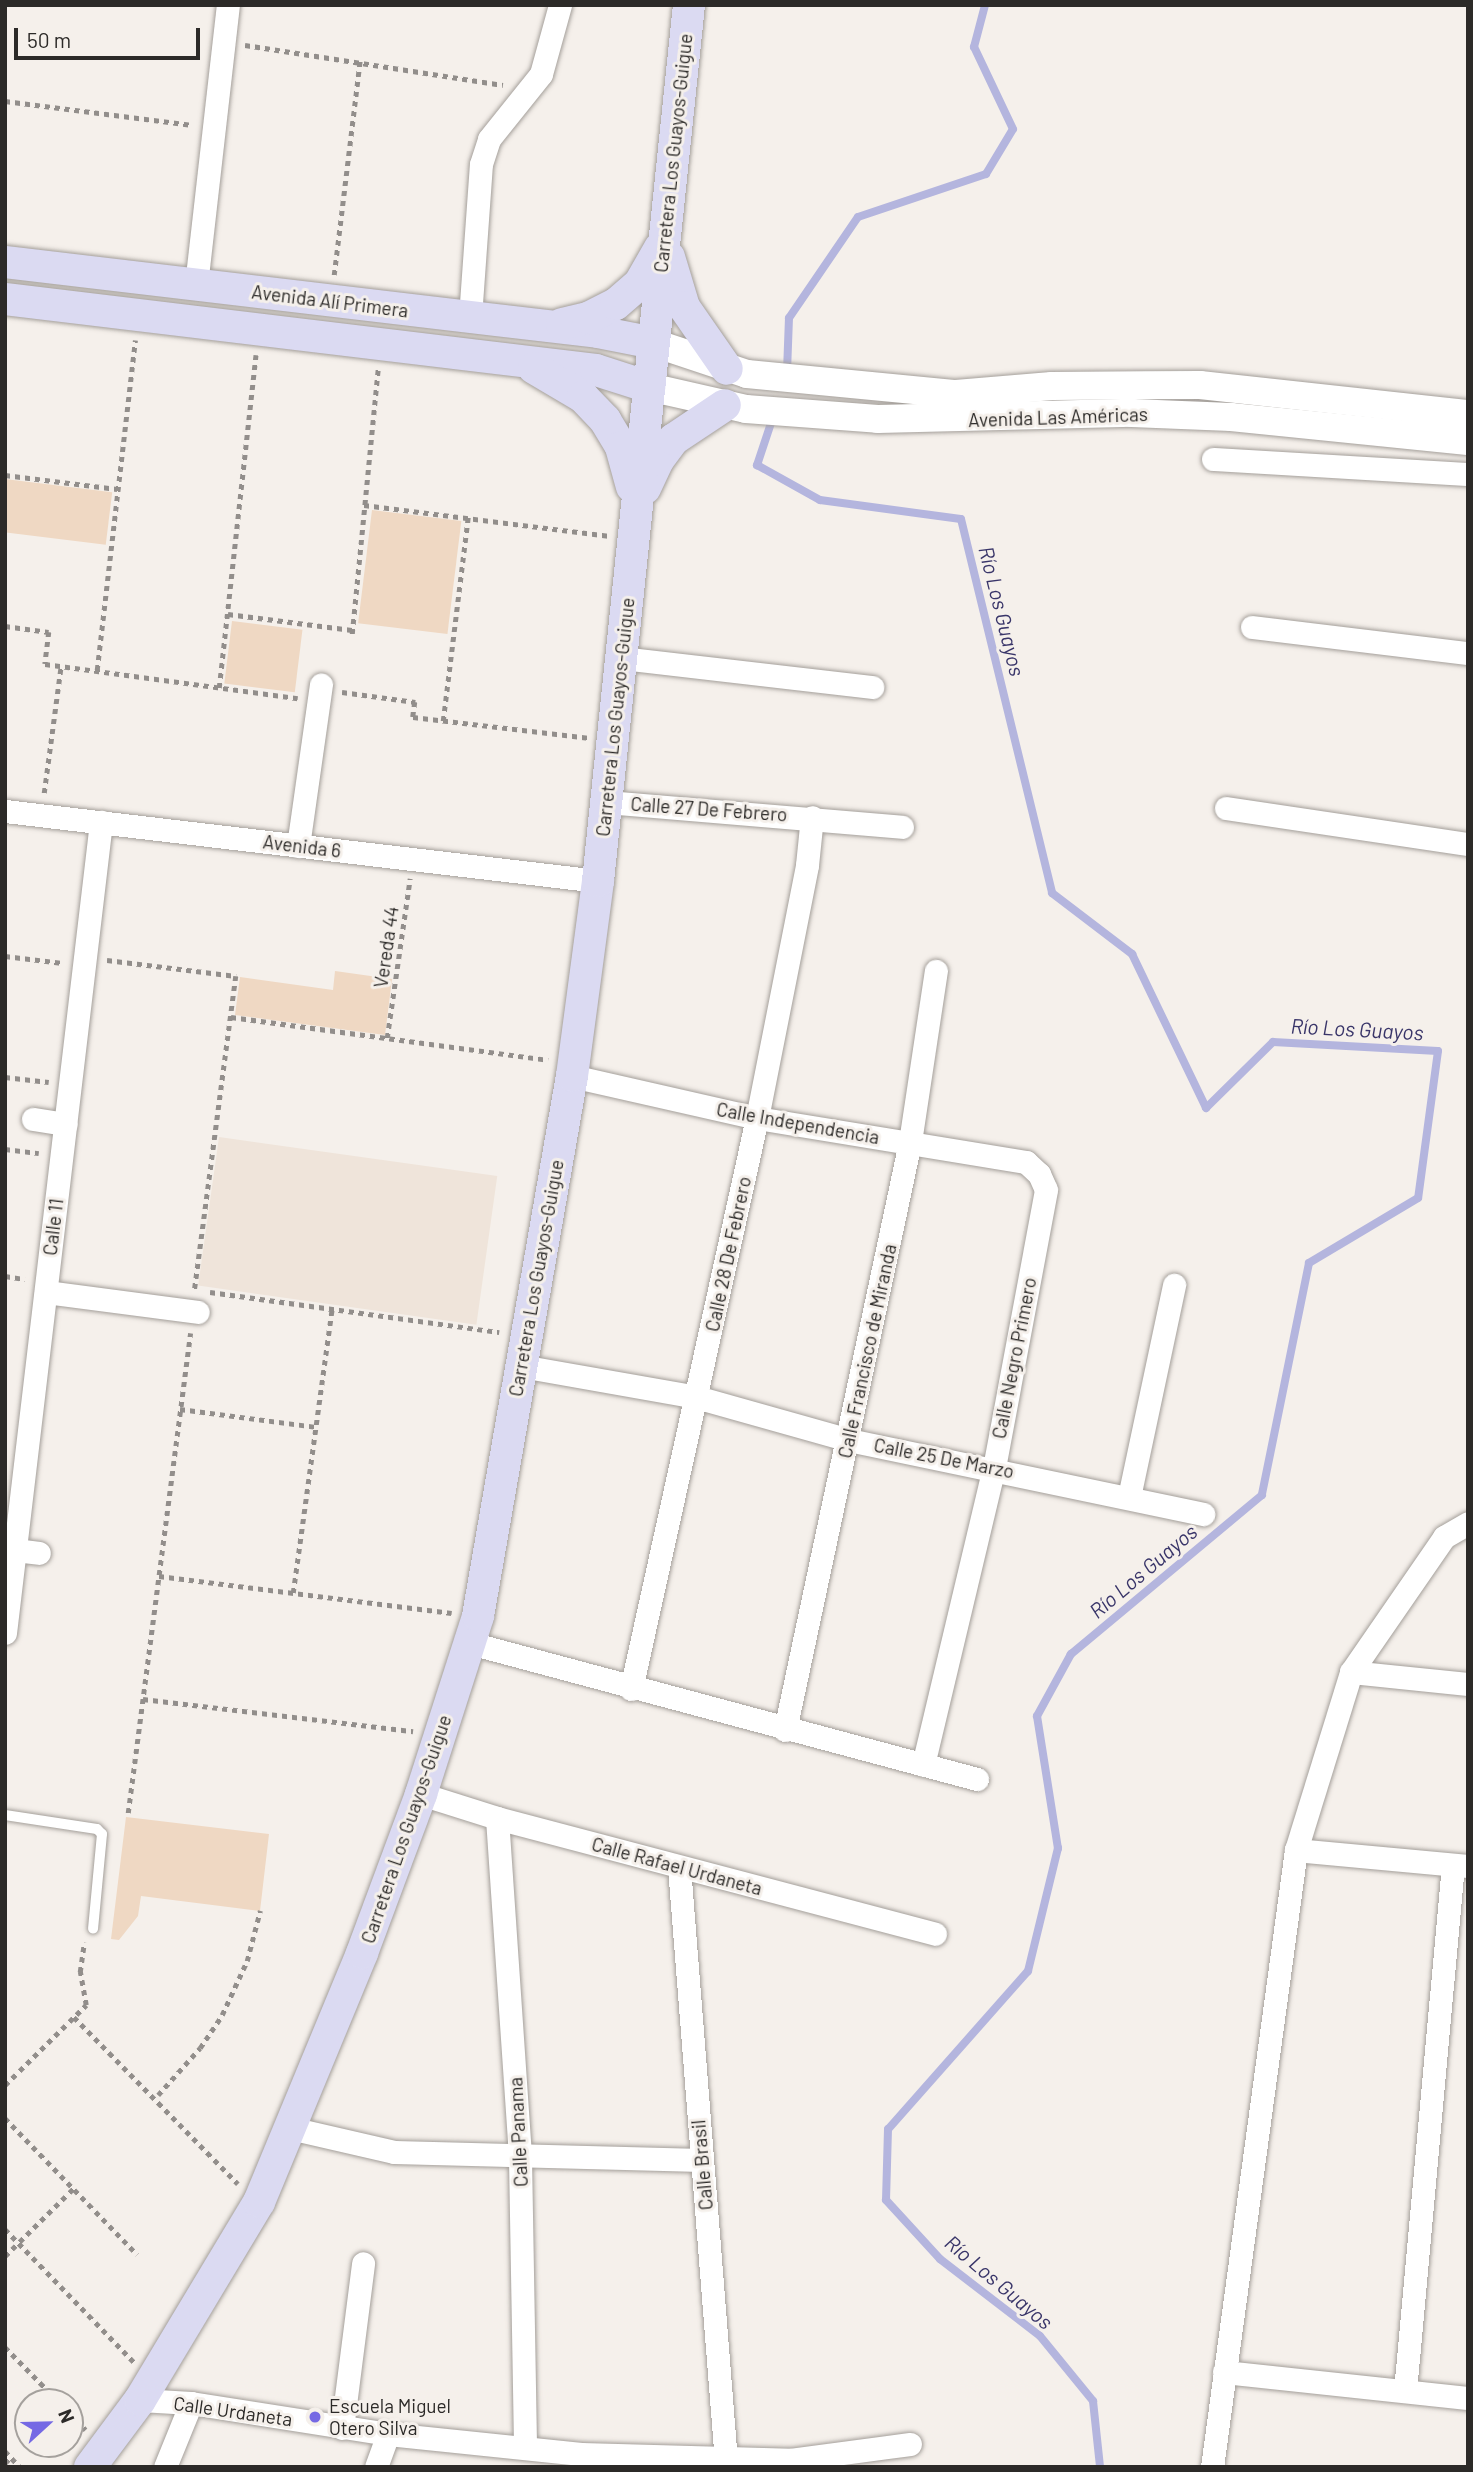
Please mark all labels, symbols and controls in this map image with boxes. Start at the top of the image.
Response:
scale bar [18,14,203,58]
text: 50 m [27,27,71,52]
street label: Carretera Los Guayos-Guigue [649,32,697,274]
street label: Avenida Alí Primera [250,280,410,322]
street label: Avenida Las Américas [968,402,1148,432]
water label: Río Los Guayos [974,543,1030,679]
street label: Carretera Los Guayos-Guigue [591,596,639,838]
street label: Calle 27 De Febrero [630,792,788,826]
street label: Avenida 6 [262,830,342,862]
street label: Vereda 44 [369,905,403,989]
water label: Río Los Guayos [1290,1013,1424,1045]
street label: Calle Independencia [715,1097,881,1149]
street label: Carretera Los Guayos-Guigue [504,1158,568,1398]
street label: Calle 28 De Febrero [700,1174,756,1334]
street label: Calle 11 [38,1197,68,1257]
street label: Calle Francisco de Miranda [833,1242,901,1460]
street label: Calle Negro Primero [987,1275,1041,1441]
street label: Calle 25 De Marzo [872,1433,1016,1483]
water label: Río Los Guayos [1084,1519,1202,1623]
street label: Carretera Los Guayos-Guigue [356,1712,456,1946]
street label: Calle Rafael Urdaneta [589,1832,765,1900]
street label: Calle Panama [504,2076,532,2188]
street label: Calle Brasil [687,2119,717,2211]
water label: Río Los Guayos [940,2230,1058,2334]
north arrow [14,2388,84,2458]
street label: Calle Urdaneta [172,2391,294,2431]
place label: Escuela Miguel Otero Silva [329,2395,451,2439]
text: N [54,2406,80,2426]
marker: Escuela Miguel Otero Silva [307,2409,323,2425]

